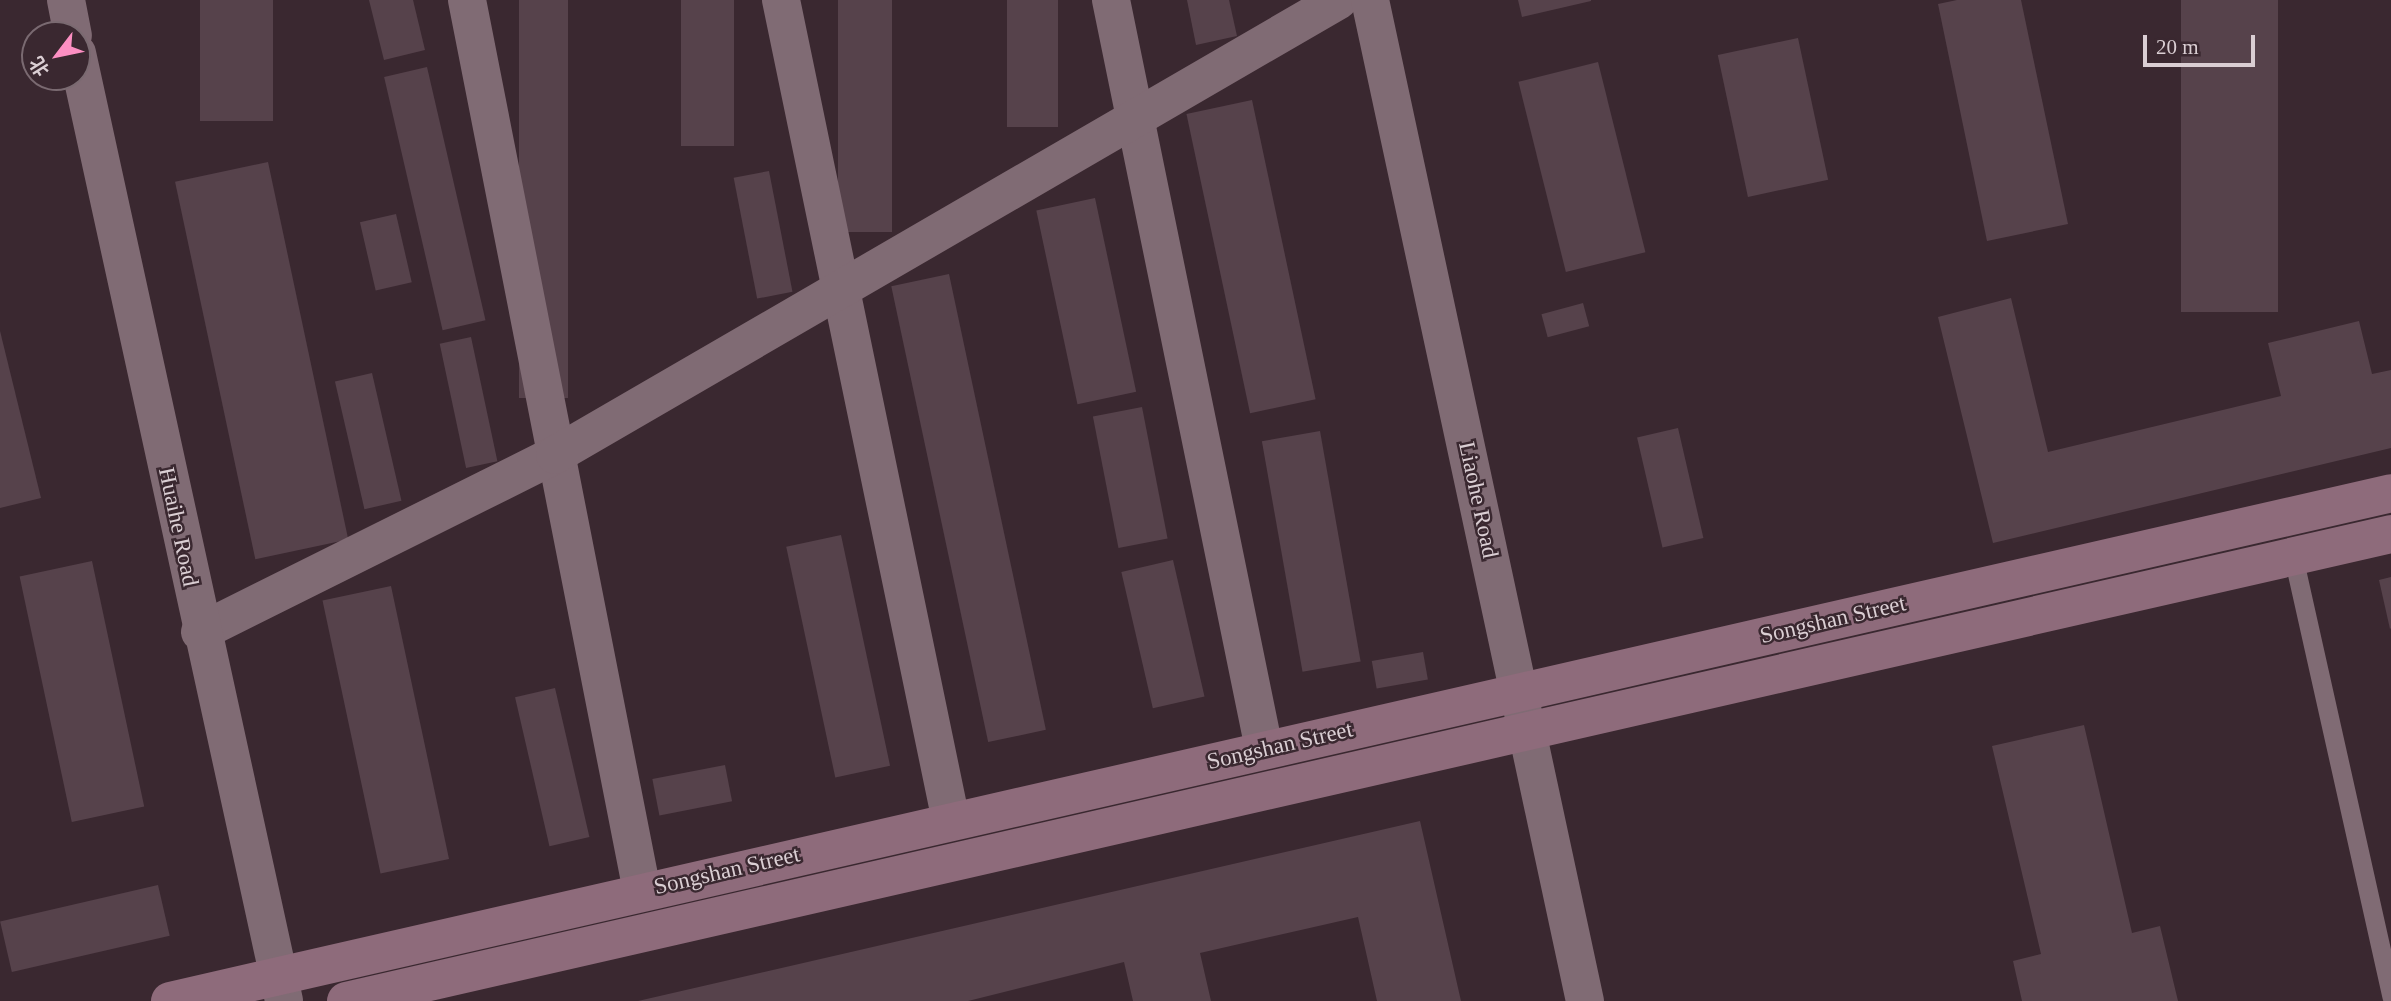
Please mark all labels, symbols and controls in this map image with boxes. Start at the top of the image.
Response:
north arrow [21,21,91,91]
scale bar [2146,21,2258,65]
text: 20 m [2156,35,2199,59]
text: 北 [26,53,53,80]
street label: Liaohe Road [1452,439,1504,561]
street label: Huaihe Road [152,465,204,589]
street label: Songshan Street [1757,590,1909,650]
street label: Songshan Street [1204,716,1356,776]
street label: Songshan Street [651,841,803,901]

